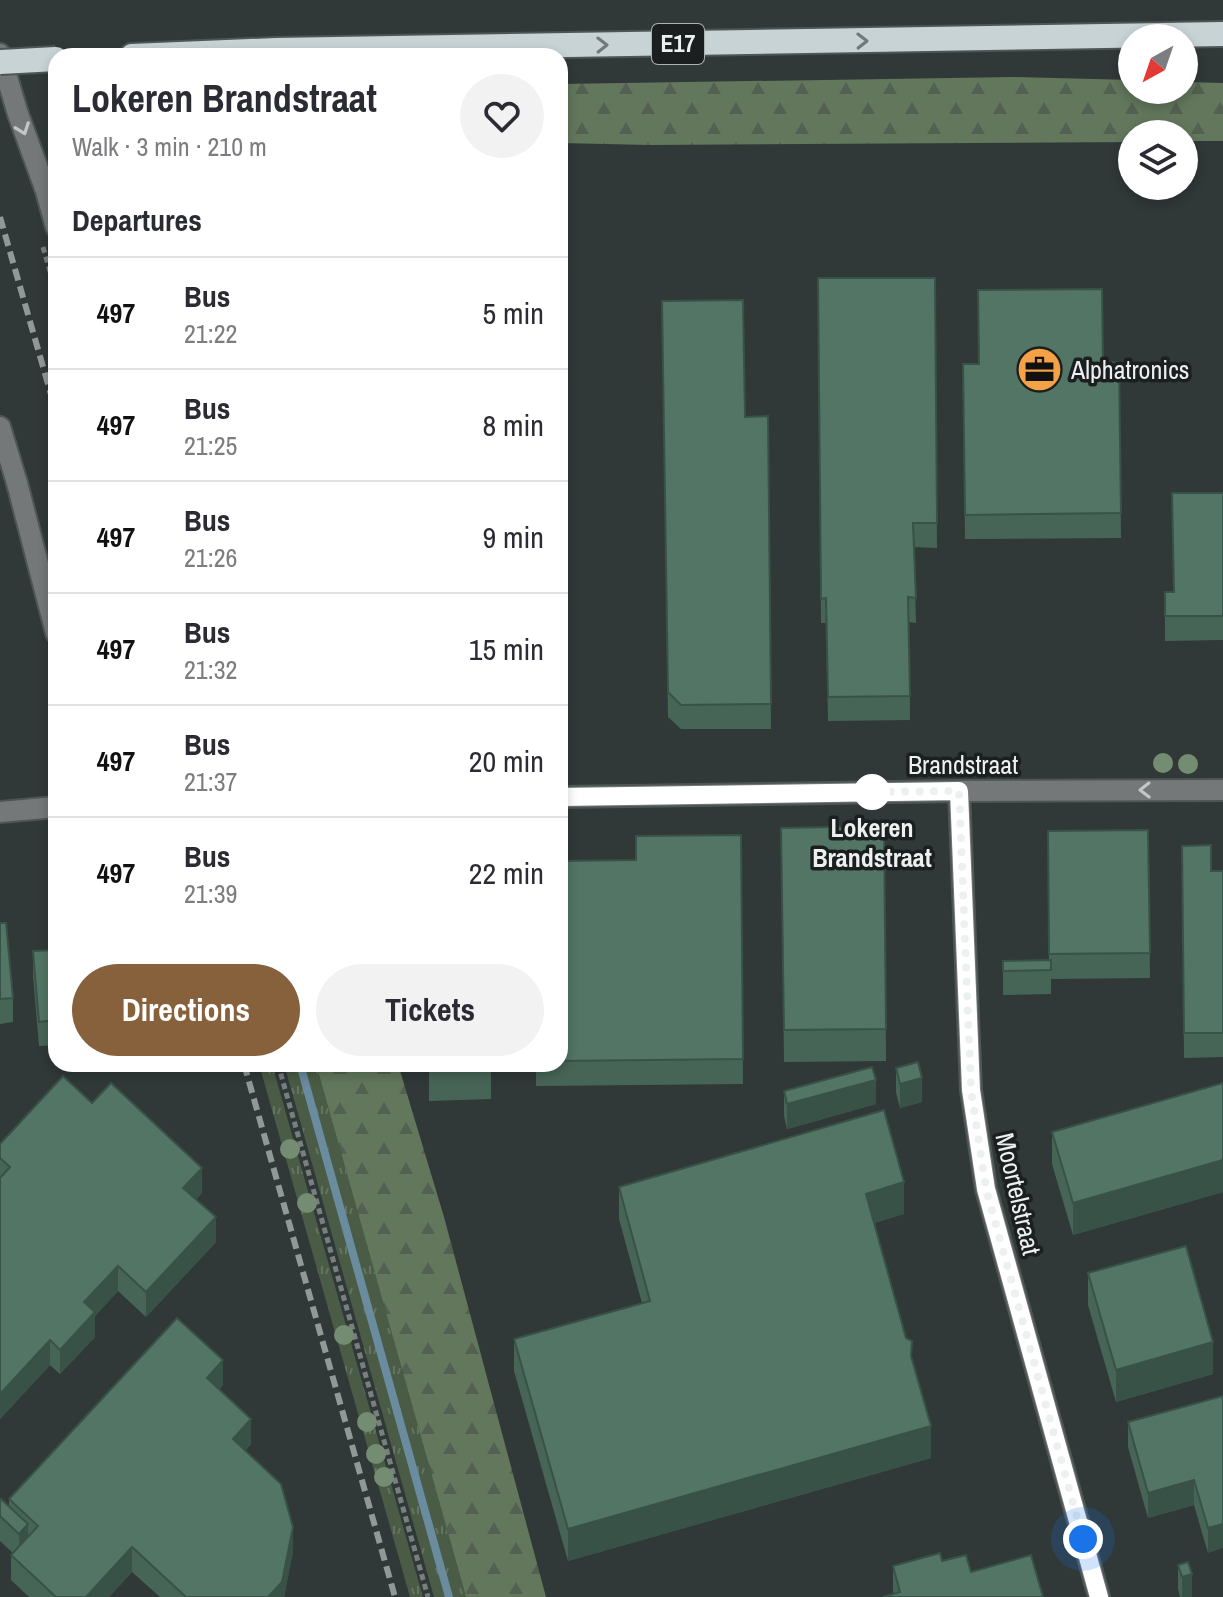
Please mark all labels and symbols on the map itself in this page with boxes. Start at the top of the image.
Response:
road number: E17 [652,24,704,64]
north arrow [1118,24,1198,104]
one-way arrow [856,32,869,49]
one-way arrow [596,36,609,54]
one-way arrow [13,121,30,135]
office icon: Alphatronics [1016,346,1064,394]
place label: Alphatronics [1070,352,1190,387]
street label: Brandstraat [908,747,1018,782]
marker: Lokeren Brandstraat [855,775,889,809]
one-way arrow [1138,781,1151,799]
place label: Lokeren Brandstraat [812,810,932,875]
street label: Moortelstraat [987,1129,1050,1258]
your location [1063,1519,1103,1559]

